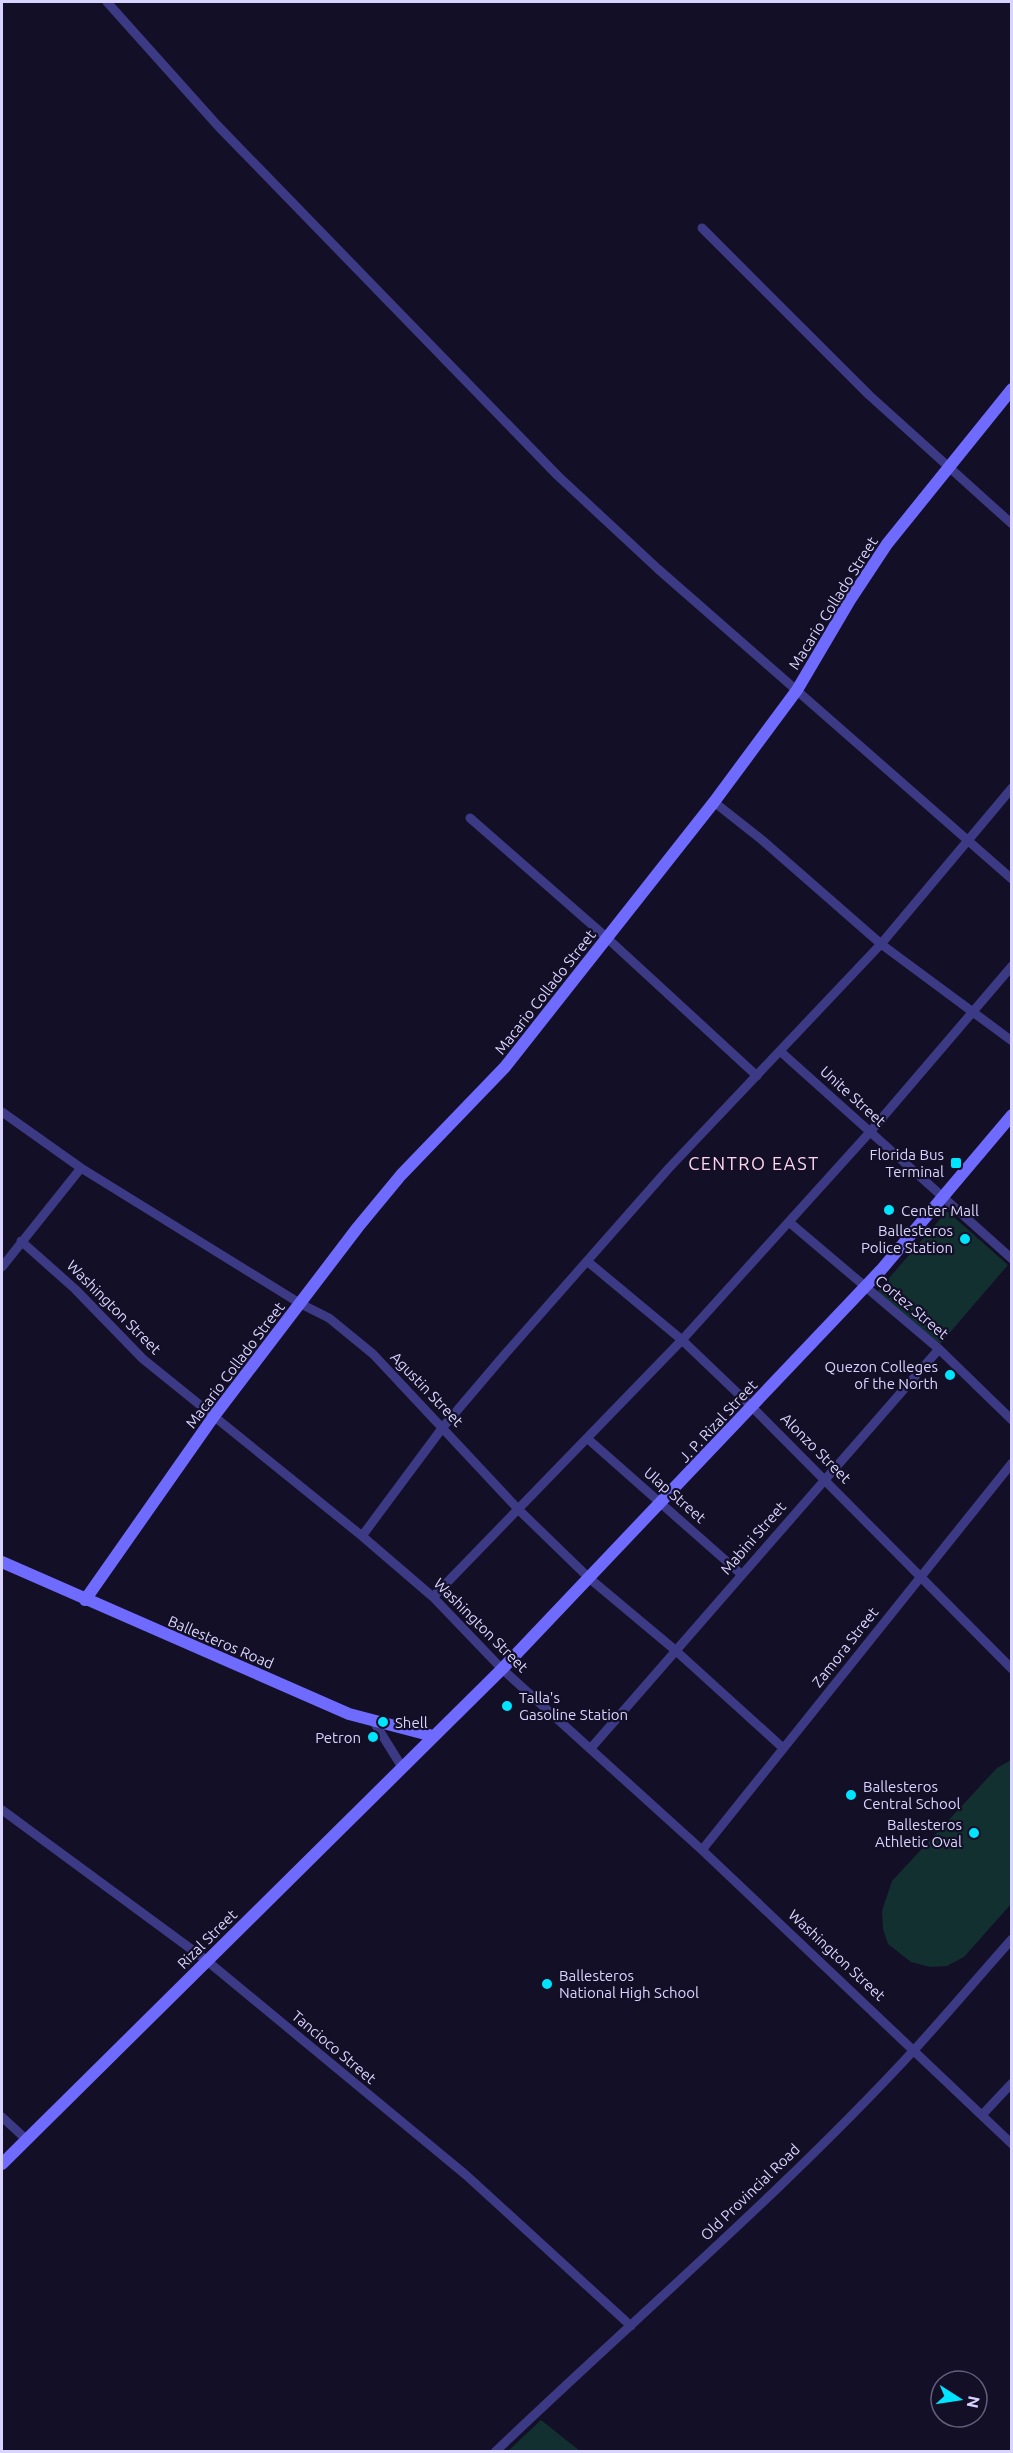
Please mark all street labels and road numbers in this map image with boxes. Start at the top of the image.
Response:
street label: Macario Collado Street [785,533,881,673]
street label: Macario Collado Street [491,926,599,1058]
street label: Unite Street [817,1062,889,1130]
street label: Washington Street [64,1257,165,1358]
street label: Cortez Street [872,1272,952,1342]
street label: Macario Collado Street [182,1299,288,1431]
street label: Agustin Street [387,1348,467,1430]
street label: J. P. Rizal Street [676,1376,761,1466]
street label: Alonzo Street [778,1410,855,1487]
street label: Ulap Street [641,1464,709,1526]
street label: Mabini Street [717,1498,789,1578]
street label: Washington Street [431,1575,532,1676]
street label: Zamora Street [809,1604,882,1690]
street label: Ballesteros Road [166,1612,276,1672]
street label: Rizal Street [174,1906,240,1972]
street label: Washington Street [785,1906,889,2004]
street label: Tancioco Street [289,2007,380,2087]
street label: Old Provincial Road [697,2140,803,2244]

